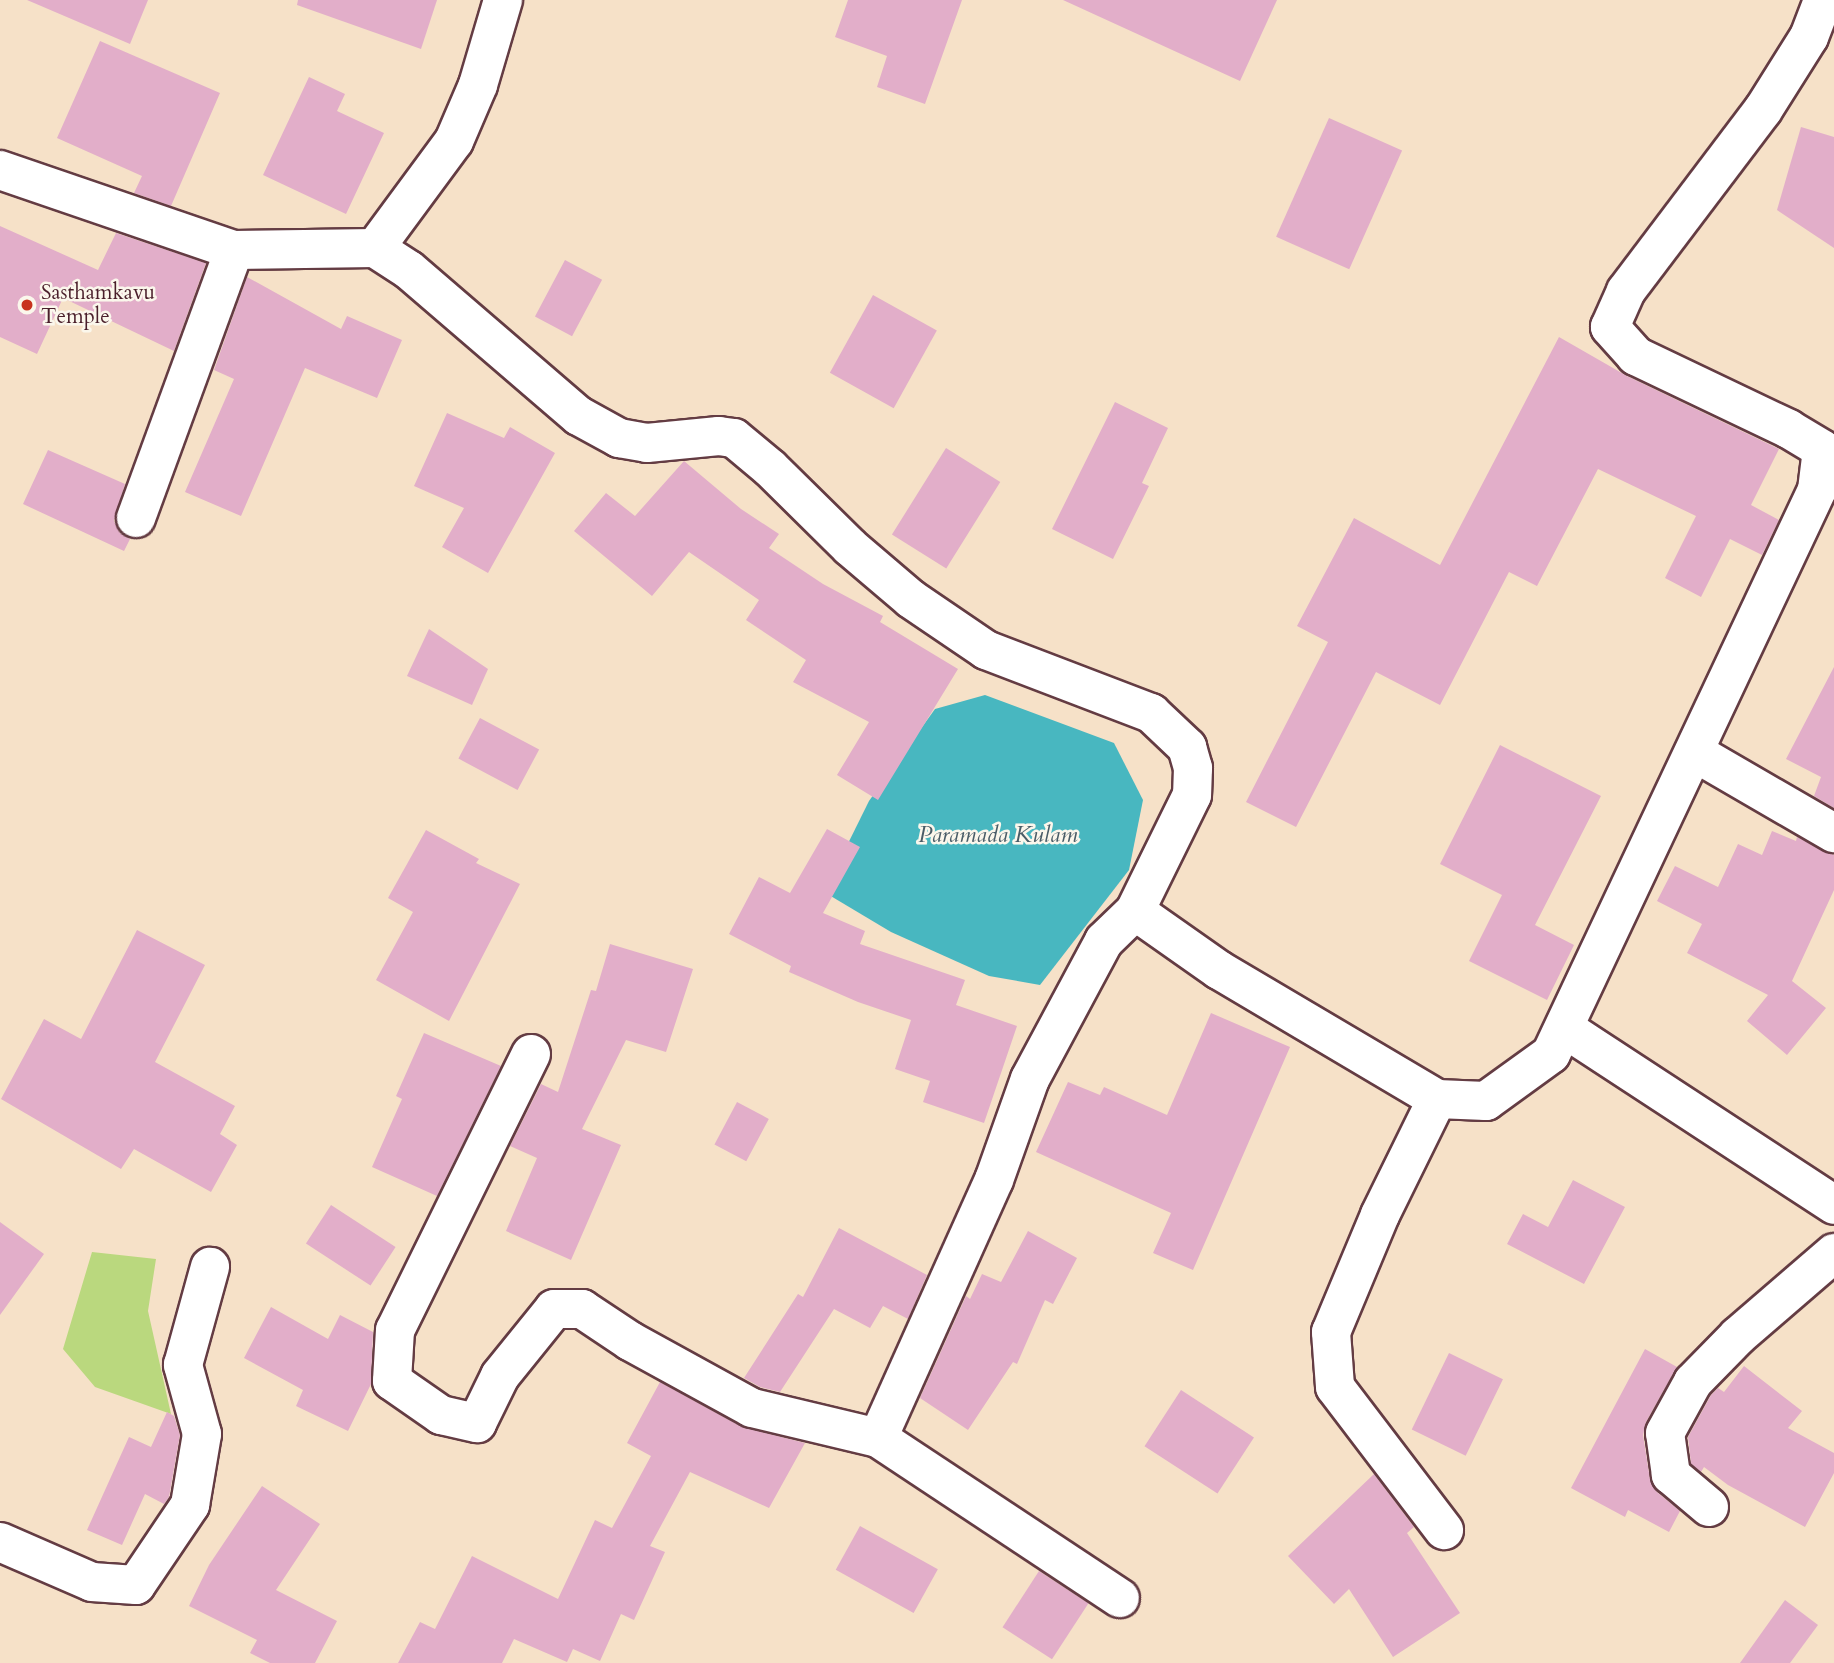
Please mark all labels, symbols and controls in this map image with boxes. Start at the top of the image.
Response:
place label: Sasthamkavu Temple [41,280,155,330]
marker: Sasthamkavu Temple [19,297,35,313]
water label: Paramada Kulam [918,821,1078,849]

